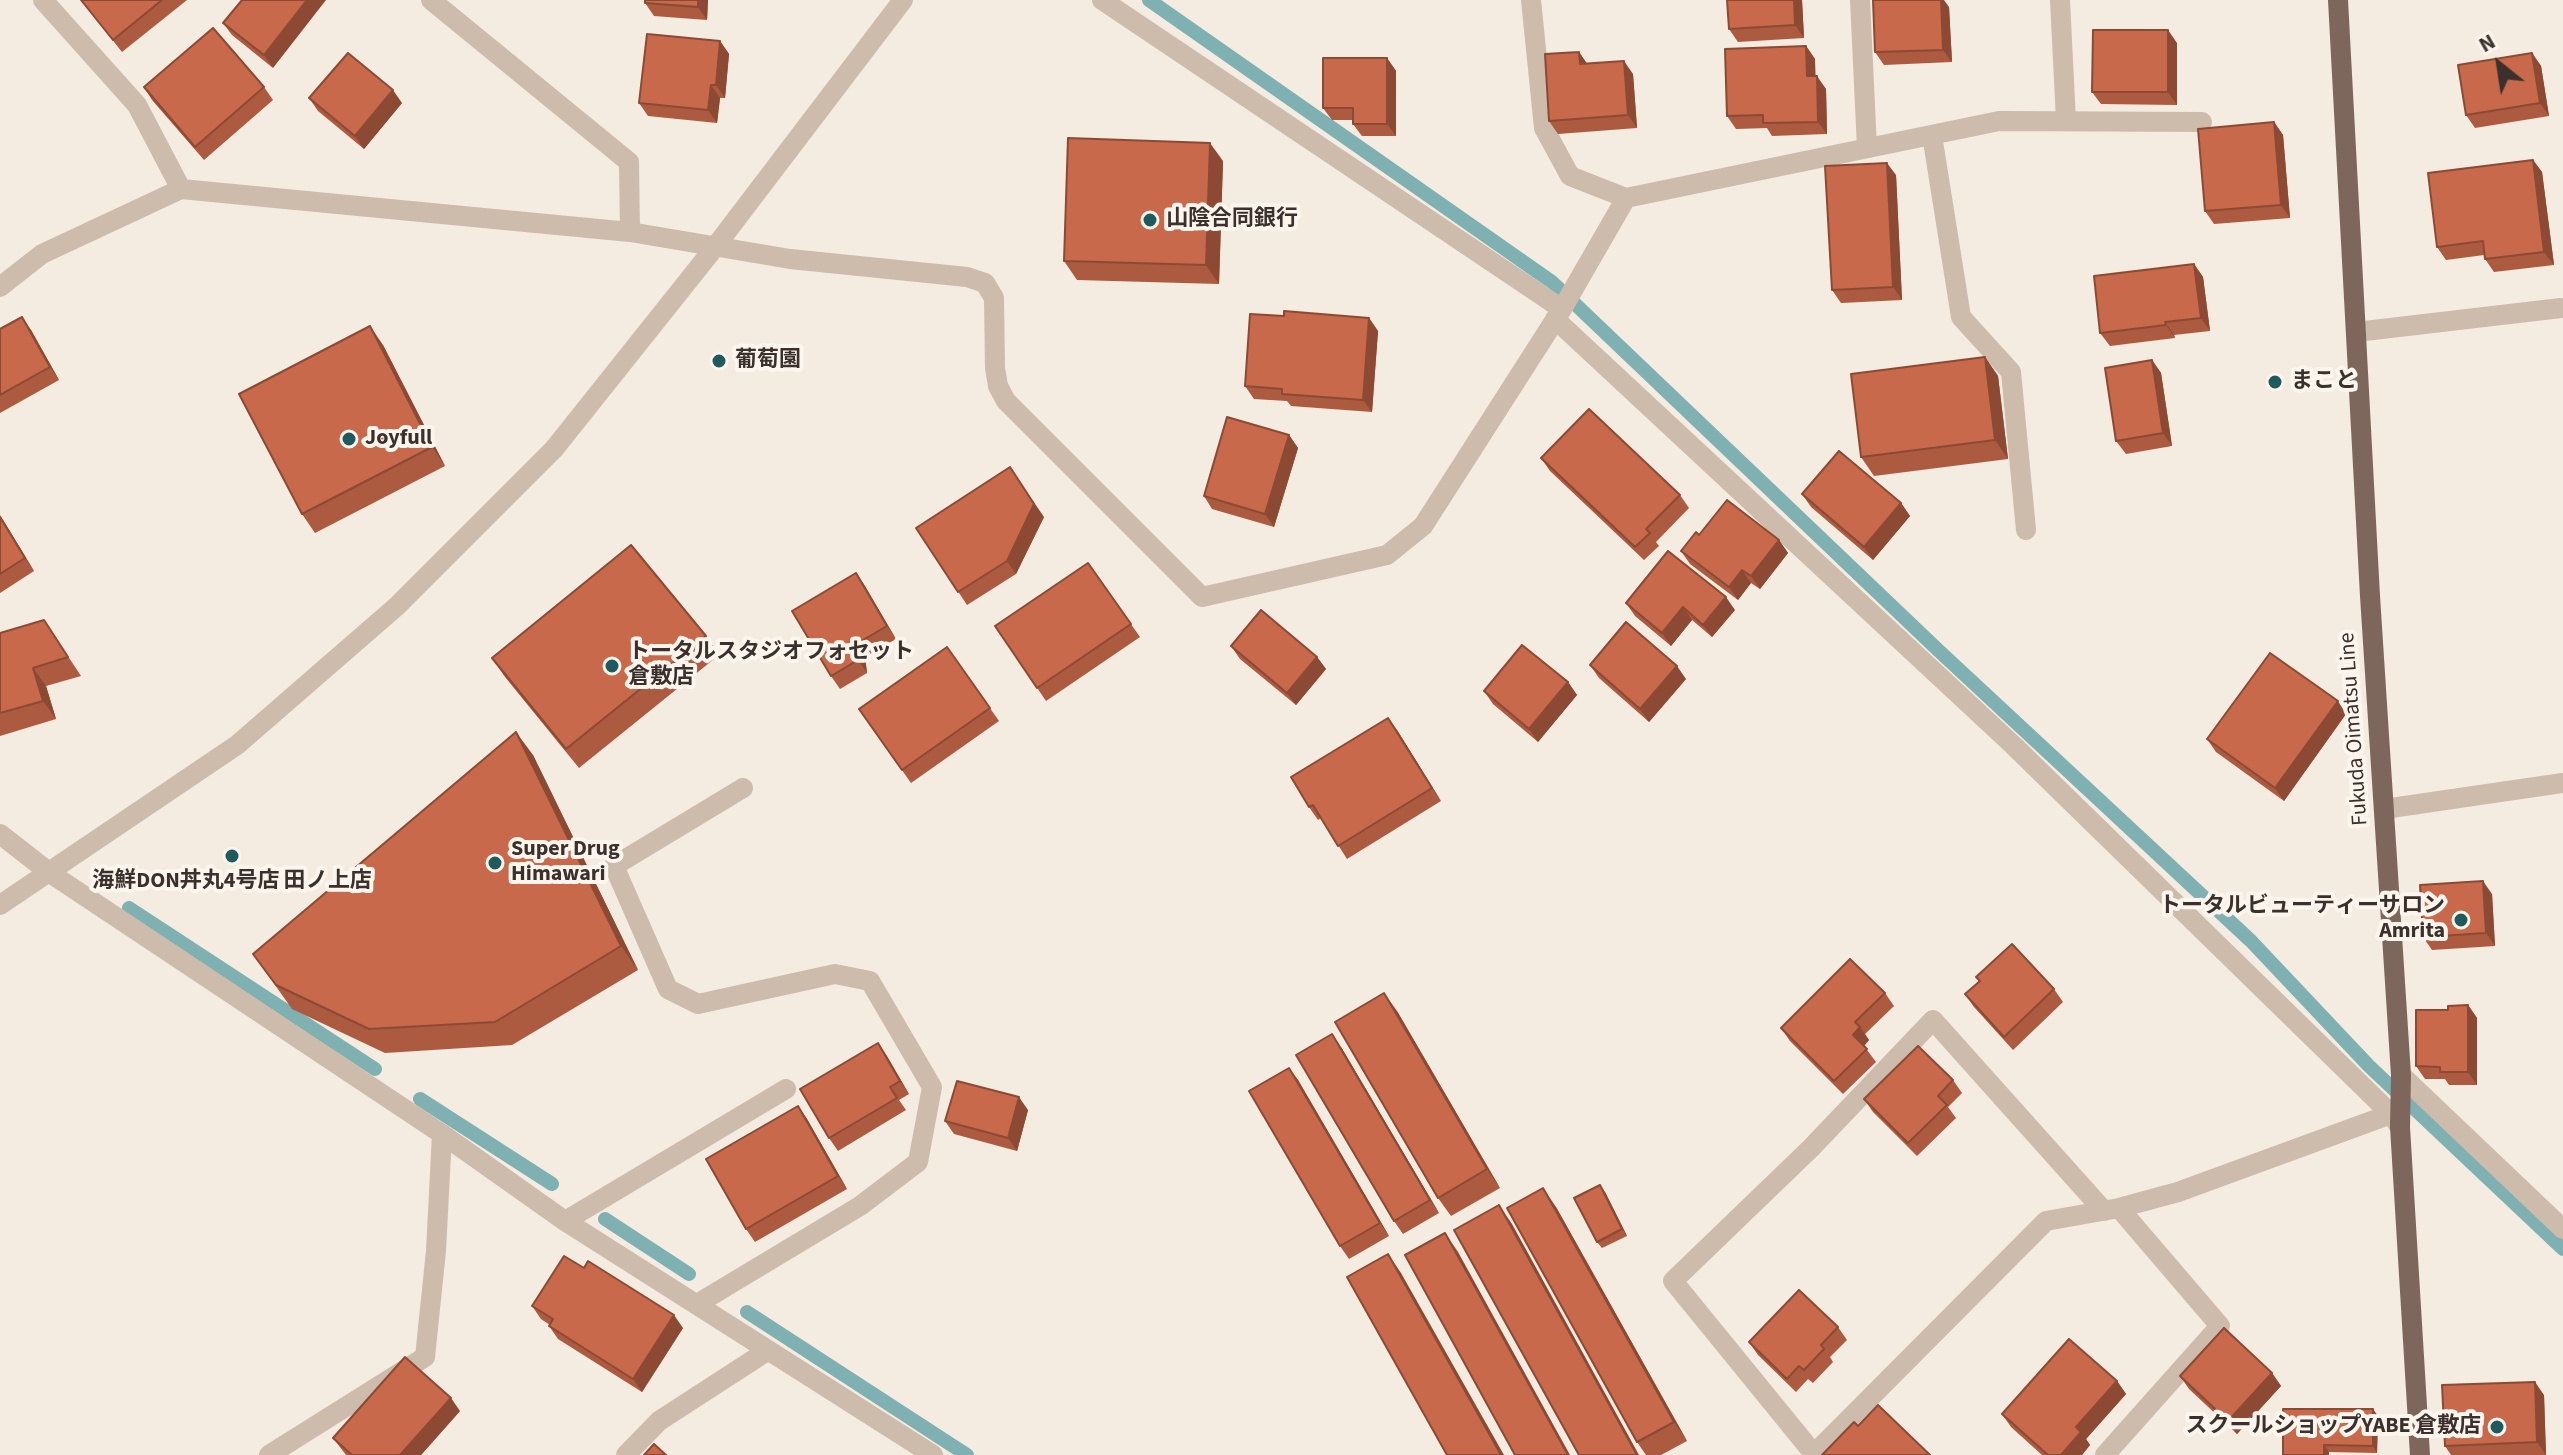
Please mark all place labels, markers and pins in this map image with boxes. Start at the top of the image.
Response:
place label: 山陰合同銀行 [1166,207,1298,233]
marker: 山陰合同銀行 [1141,211,1159,229]
place label: 葡萄園 [735,348,801,374]
marker: 葡萄園 [710,352,728,370]
place label: まこと [2291,369,2357,395]
marker: まこと [2266,373,2284,391]
place label: Joyfull [365,426,432,452]
marker: Joyfull [340,430,358,448]
place label: トータルスタジオフォセット 倉敷店 [628,640,914,692]
marker: トータルスタジオフォセット 倉敷店 [603,657,621,675]
place label: Super Drug Himawari [511,837,620,888]
marker: 海鮮DON丼丸4号店 田ノ上店 [223,847,241,865]
marker: Super Drug Himawari [486,854,504,872]
place label: 海鮮DON丼丸4号店 田ノ上店 [92,869,372,895]
place label: トータルビューティーサロン Amrita [2159,894,2445,946]
marker: トータルビューティーサロン Amrita [2452,911,2470,929]
place label: スクールショップYABE 倉敷店 [2185,1414,2481,1440]
marker: スクールショップYABE 倉敷店 [2488,1418,2506,1436]

